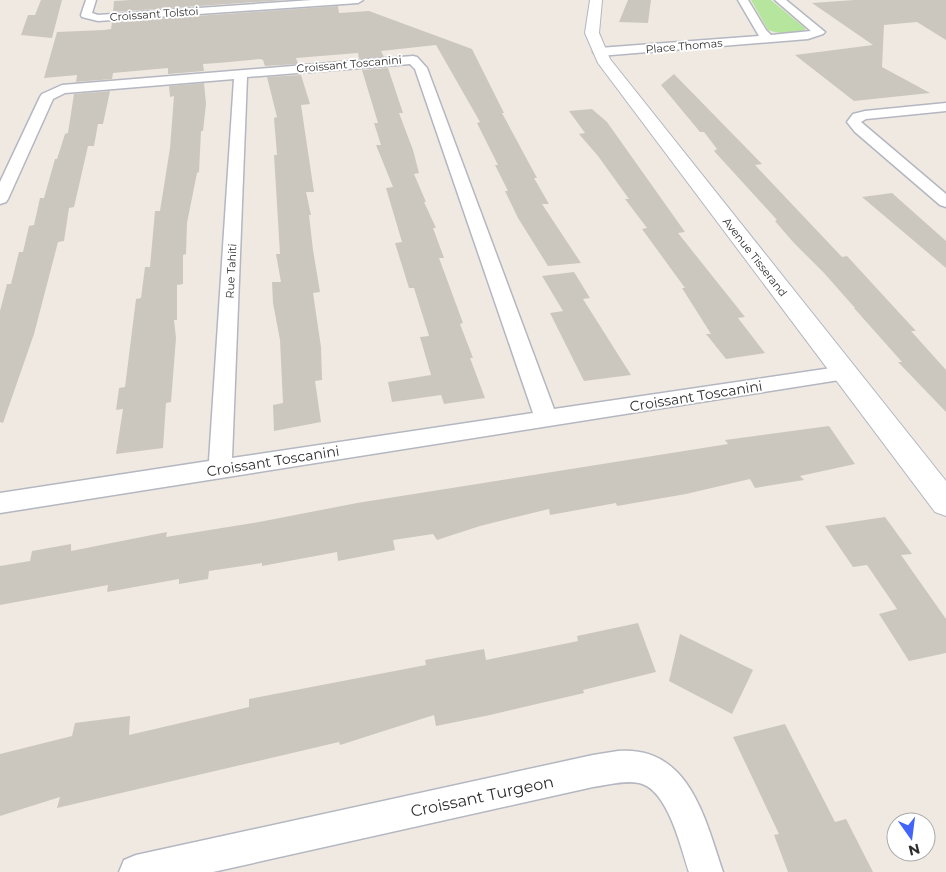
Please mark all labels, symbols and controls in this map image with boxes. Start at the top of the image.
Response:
street label: Croissant Tolstoi [109,4,199,24]
street label: Place Thomas [645,36,724,56]
street label: Croissant Toscanini [296,52,402,76]
street label: Avenue Tisserand [720,215,790,299]
street label: Rue Tahiti [223,243,239,299]
street label: Croissant Toscanini [628,377,764,415]
street label: Croissant Toscanini [205,442,341,480]
street label: Croissant Turgeon [409,772,555,821]
north arrow [886,812,936,862]
text: N [906,840,922,860]

